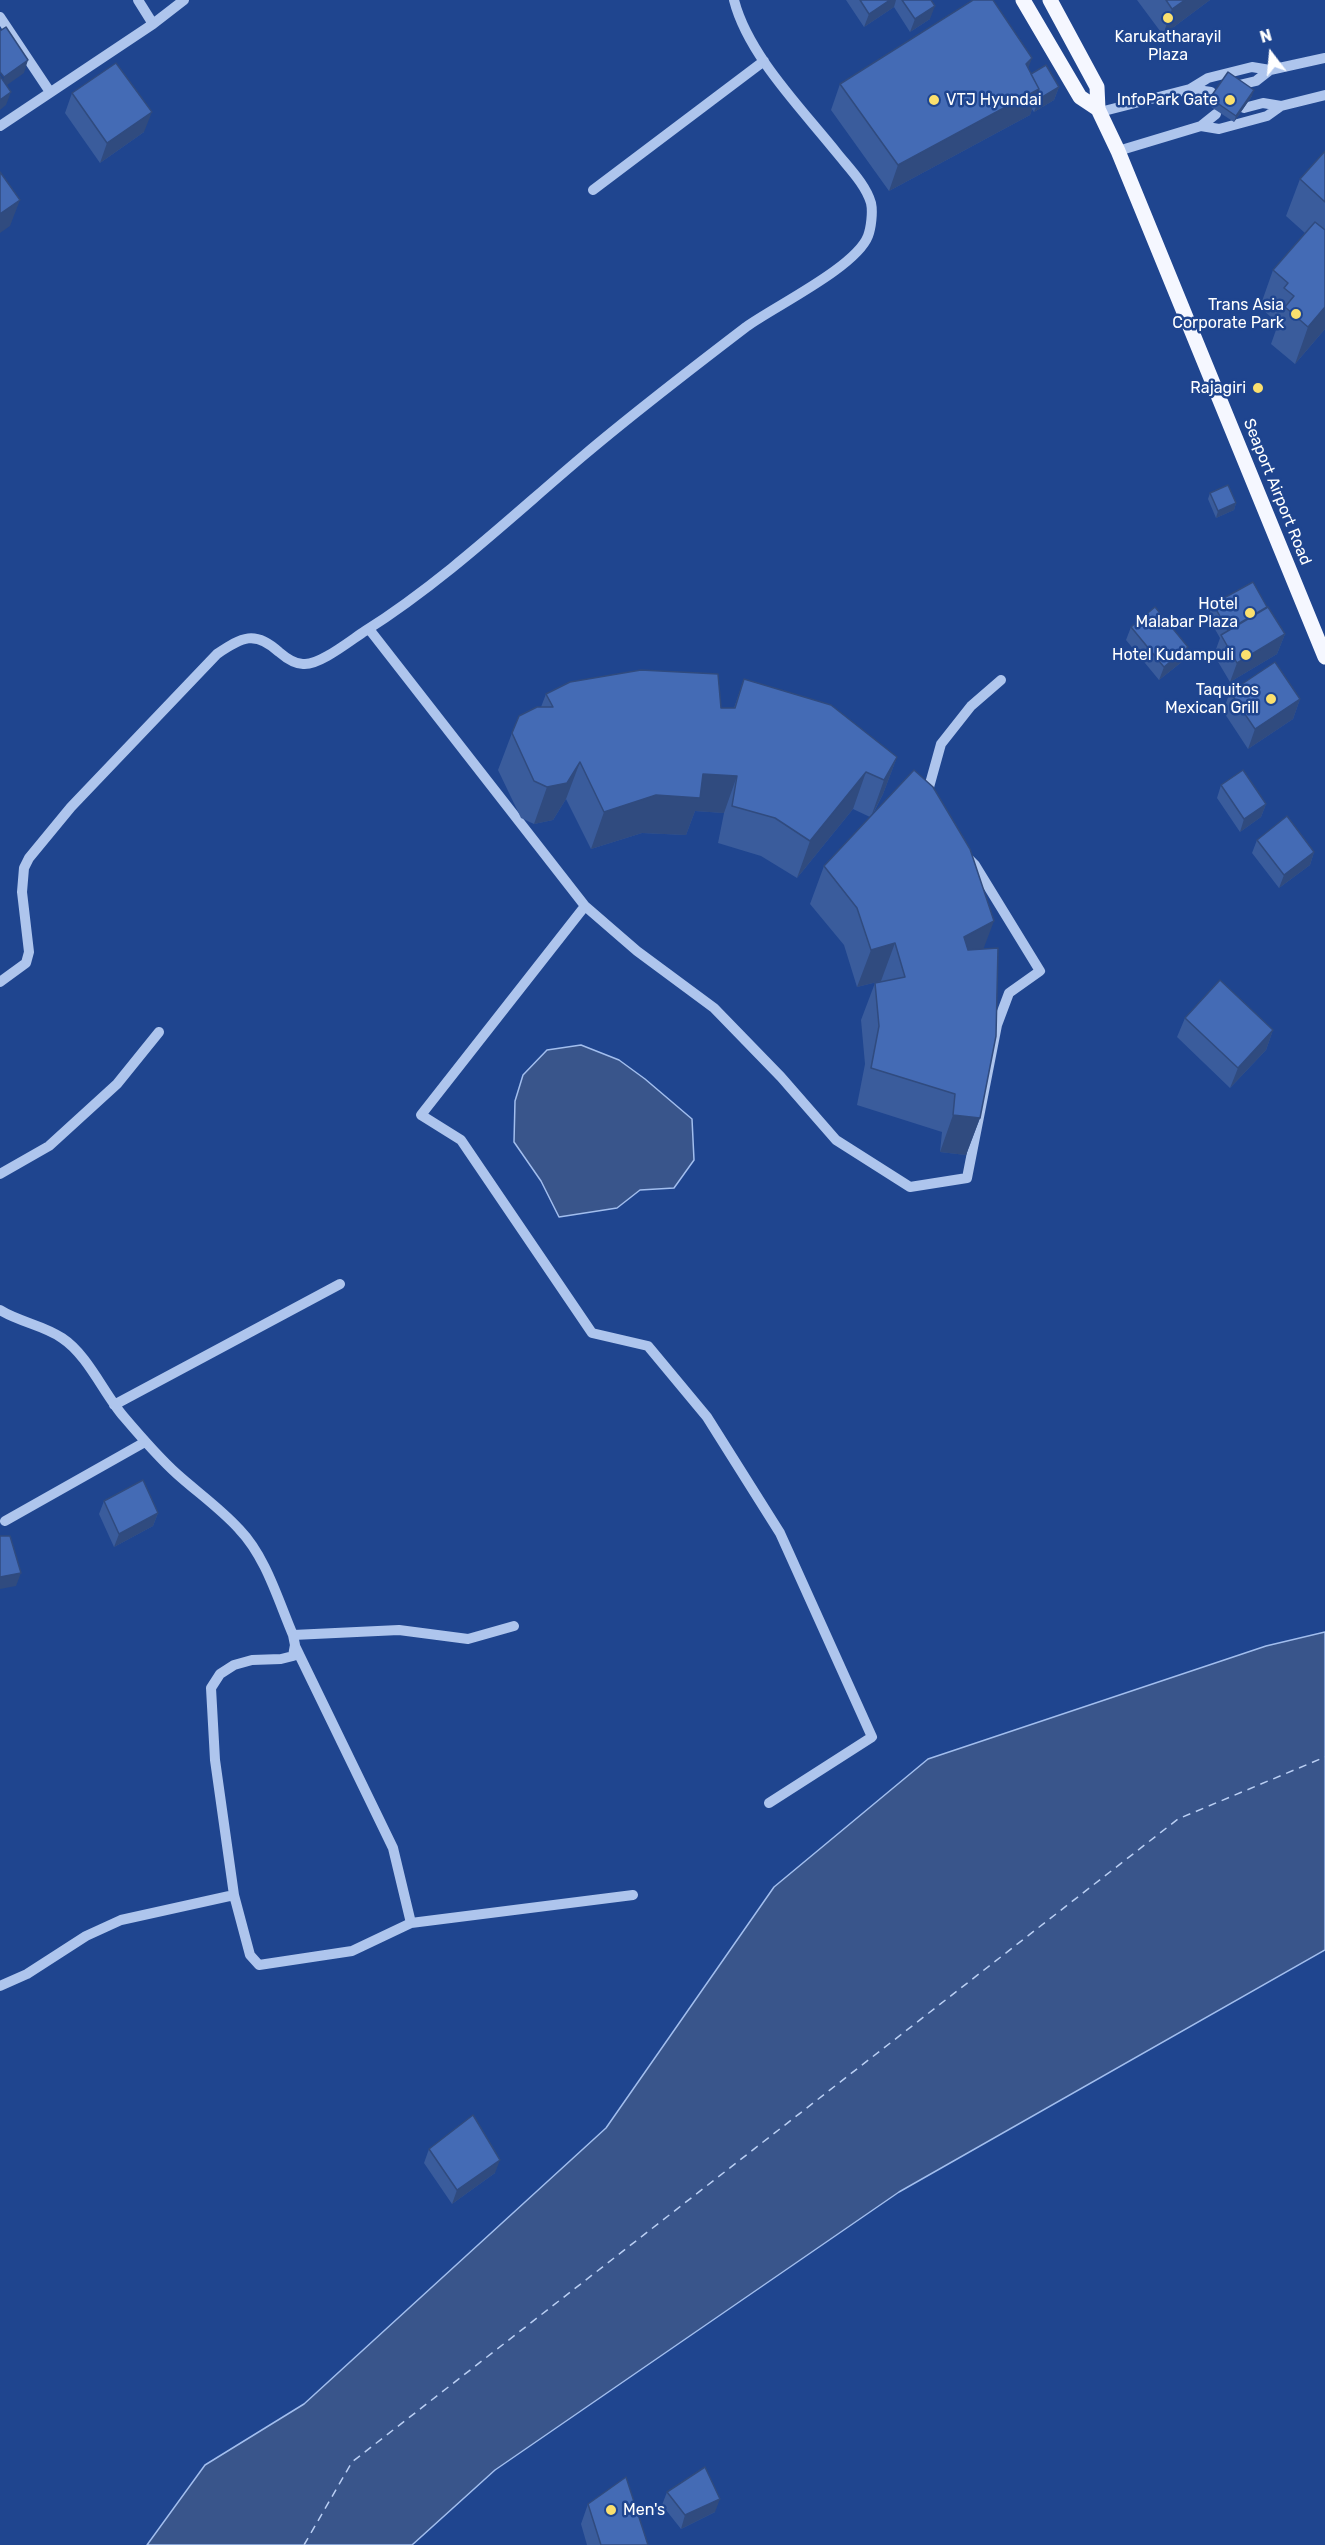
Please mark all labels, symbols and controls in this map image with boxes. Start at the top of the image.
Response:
marker: Karukatharayil Plaza [1161,11,1175,25]
north arrow [1241,24,1301,84]
text: N [1258,25,1274,47]
place label: Karukatharayil Plaza [1115,27,1221,65]
place label: VTJ Hyundai [946,90,1042,110]
place label: InfoPark Gate [1117,90,1218,110]
marker: VTJ Hyundai [927,93,941,107]
marker: InfoPark Gate [1223,93,1237,107]
place label: Trans Asia Corporate Park [1172,295,1284,333]
marker: Trans Asia Corporate Park [1289,307,1303,321]
place label: Rajagiri [1190,378,1246,398]
marker: Rajagiri [1251,381,1265,395]
street label: Seaport Airport Road [1239,416,1315,568]
place label: Hotel Malabar Plaza [1135,594,1238,632]
marker: Hotel Malabar Plaza [1243,606,1257,620]
place label: Hotel Kudampuli [1112,645,1234,665]
marker: Hotel Kudampuli [1239,648,1253,662]
place label: Taquitos Mexican Grill [1165,680,1259,718]
marker: Taquitos Mexican Grill [1264,692,1278,706]
place label: Men's [623,2500,665,2520]
marker: Men's [604,2503,618,2517]

